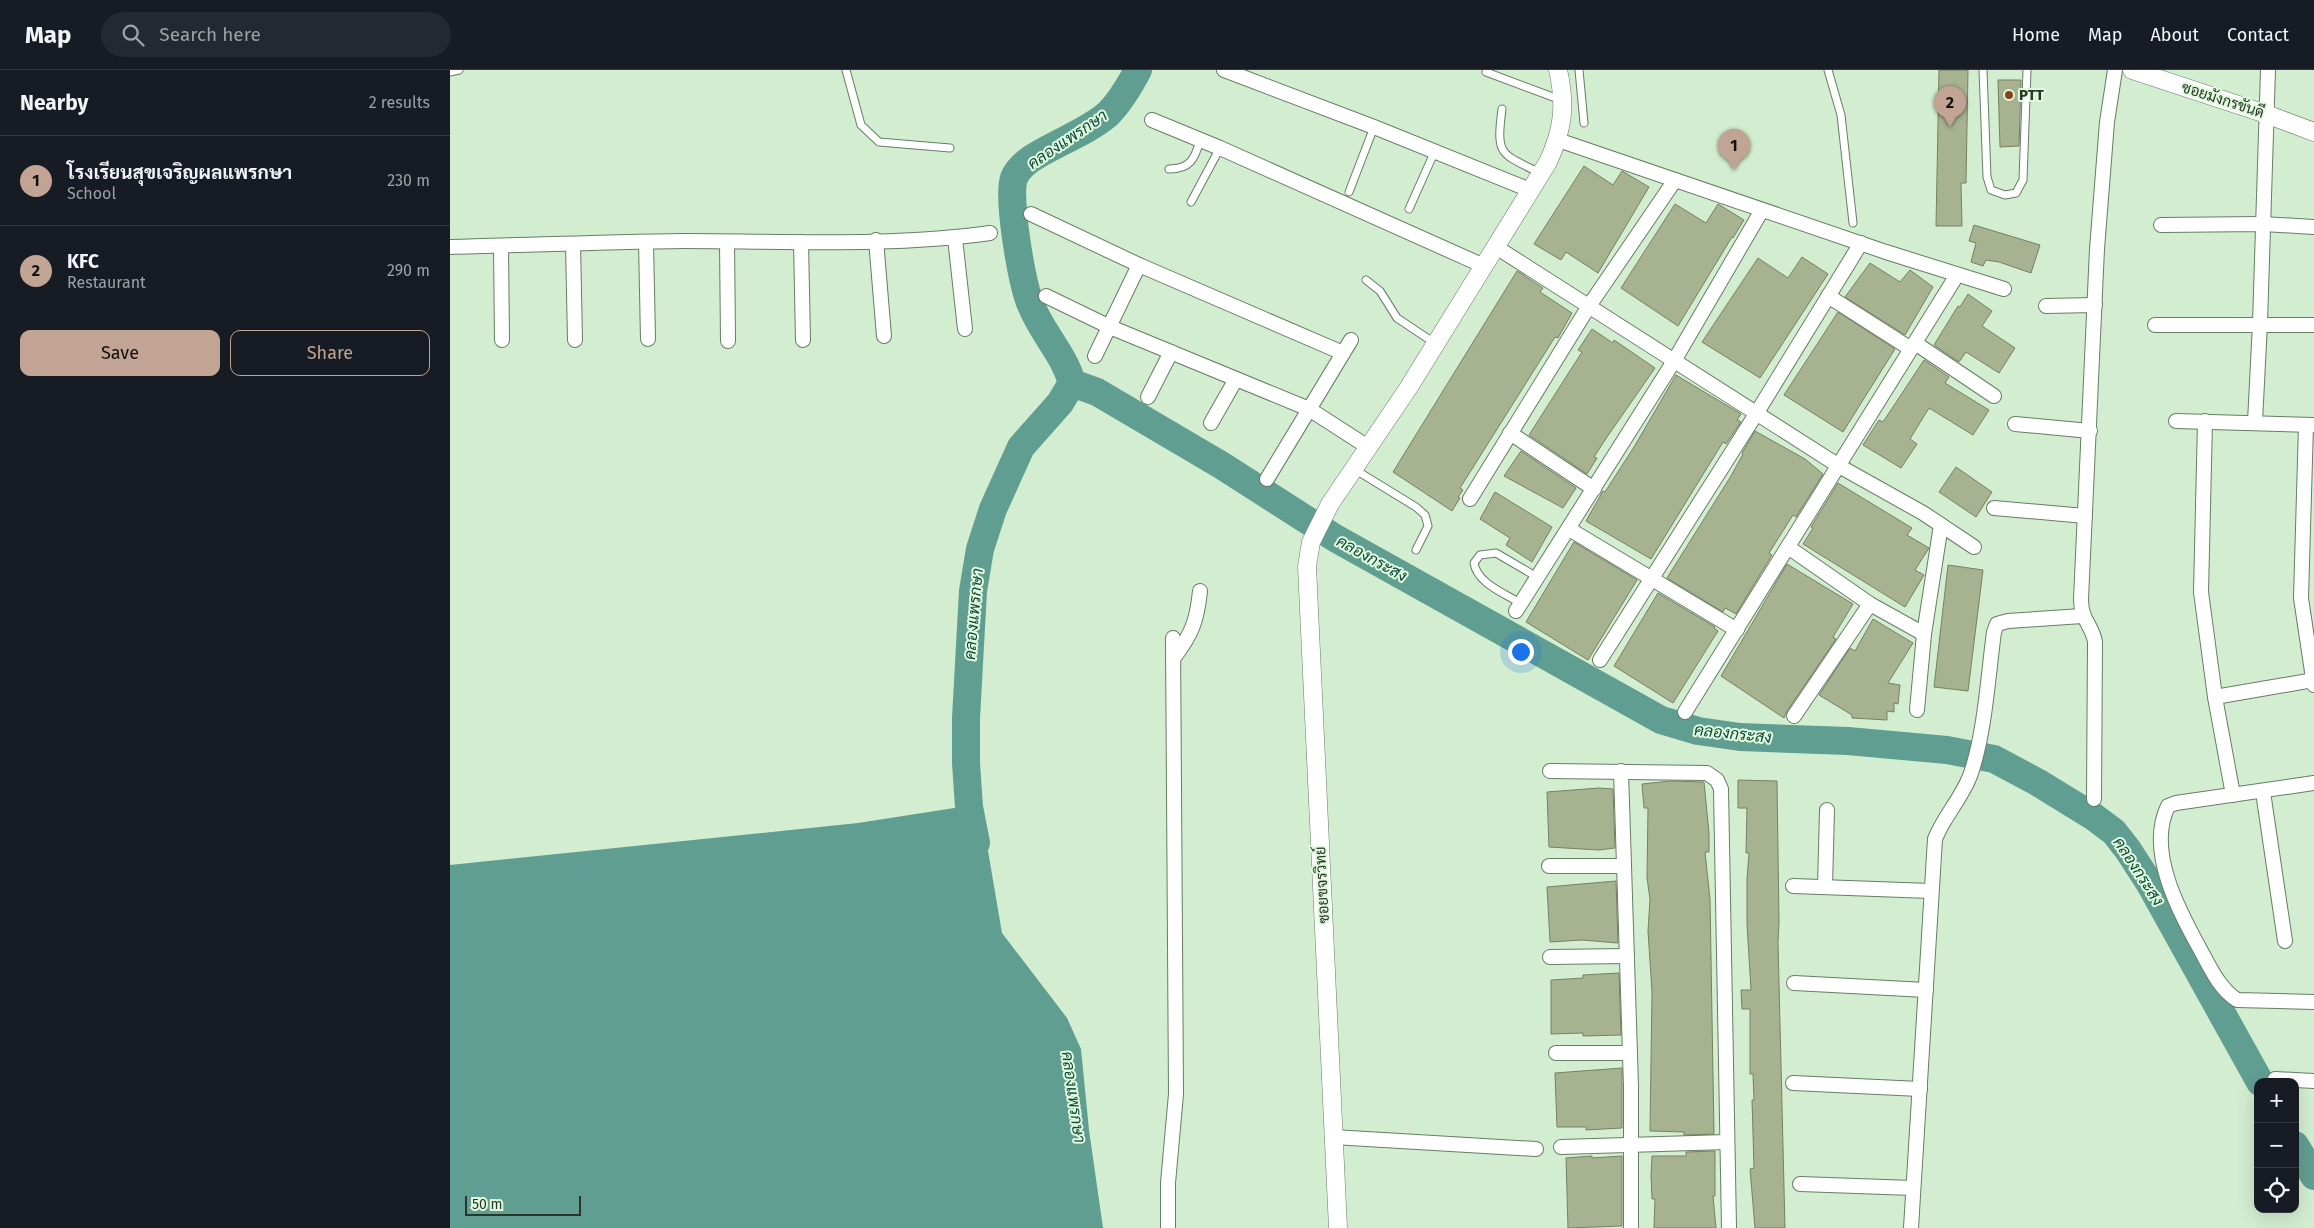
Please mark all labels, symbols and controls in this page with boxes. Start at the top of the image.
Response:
search box [101,12,451,57]
text: Map [25,21,71,49]
icon: search [119,21,147,49]
text: Search here [159,23,261,46]
text: Home [2012,24,2060,46]
text: Map [2088,24,2122,46]
text: About [2150,24,2199,46]
text: Contact [2227,24,2289,46]
street label: ซอยมังกรขันดี [2179,77,2267,122]
pin: 2 [1934,86,1966,127]
place label: PTT [2019,86,2045,104]
marker: PTT [2003,89,2015,101]
text: Nearby [20,90,88,116]
text: 2 results [369,93,430,112]
water label: คลองแพรกษา [1024,106,1111,173]
pin: 1 [1718,129,1750,170]
text: โรงเรียนสุขเจริญผลแพรกษา [67,161,292,184]
text: 1 [32,171,40,190]
text: 230 m [387,171,430,190]
text: School [67,184,116,203]
text: KFC [67,250,99,273]
text: 2 [32,261,40,280]
text: 290 m [387,261,430,280]
text: Restaurant [67,273,146,292]
button: Save [20,330,220,376]
button: Share [230,330,430,376]
water label: คลองกระสง [1333,531,1410,586]
water label: คลองแพรกษา [960,567,987,661]
your location [1508,639,1534,665]
water label: คลองกระสง [1693,720,1773,747]
water label: คลองกระสง [2109,834,2168,909]
street label: ซอยขจรวิทย์ [1310,846,1333,924]
water label: คลองแพรกษา [1058,1050,1089,1144]
map controls [2254,1078,2299,1213]
button: + [2254,1078,2299,1123]
button: − [2254,1123,2299,1168]
button: locate [2254,1168,2299,1213]
scale bar [465,1193,581,1216]
text: 50 m [472,1196,503,1213]

